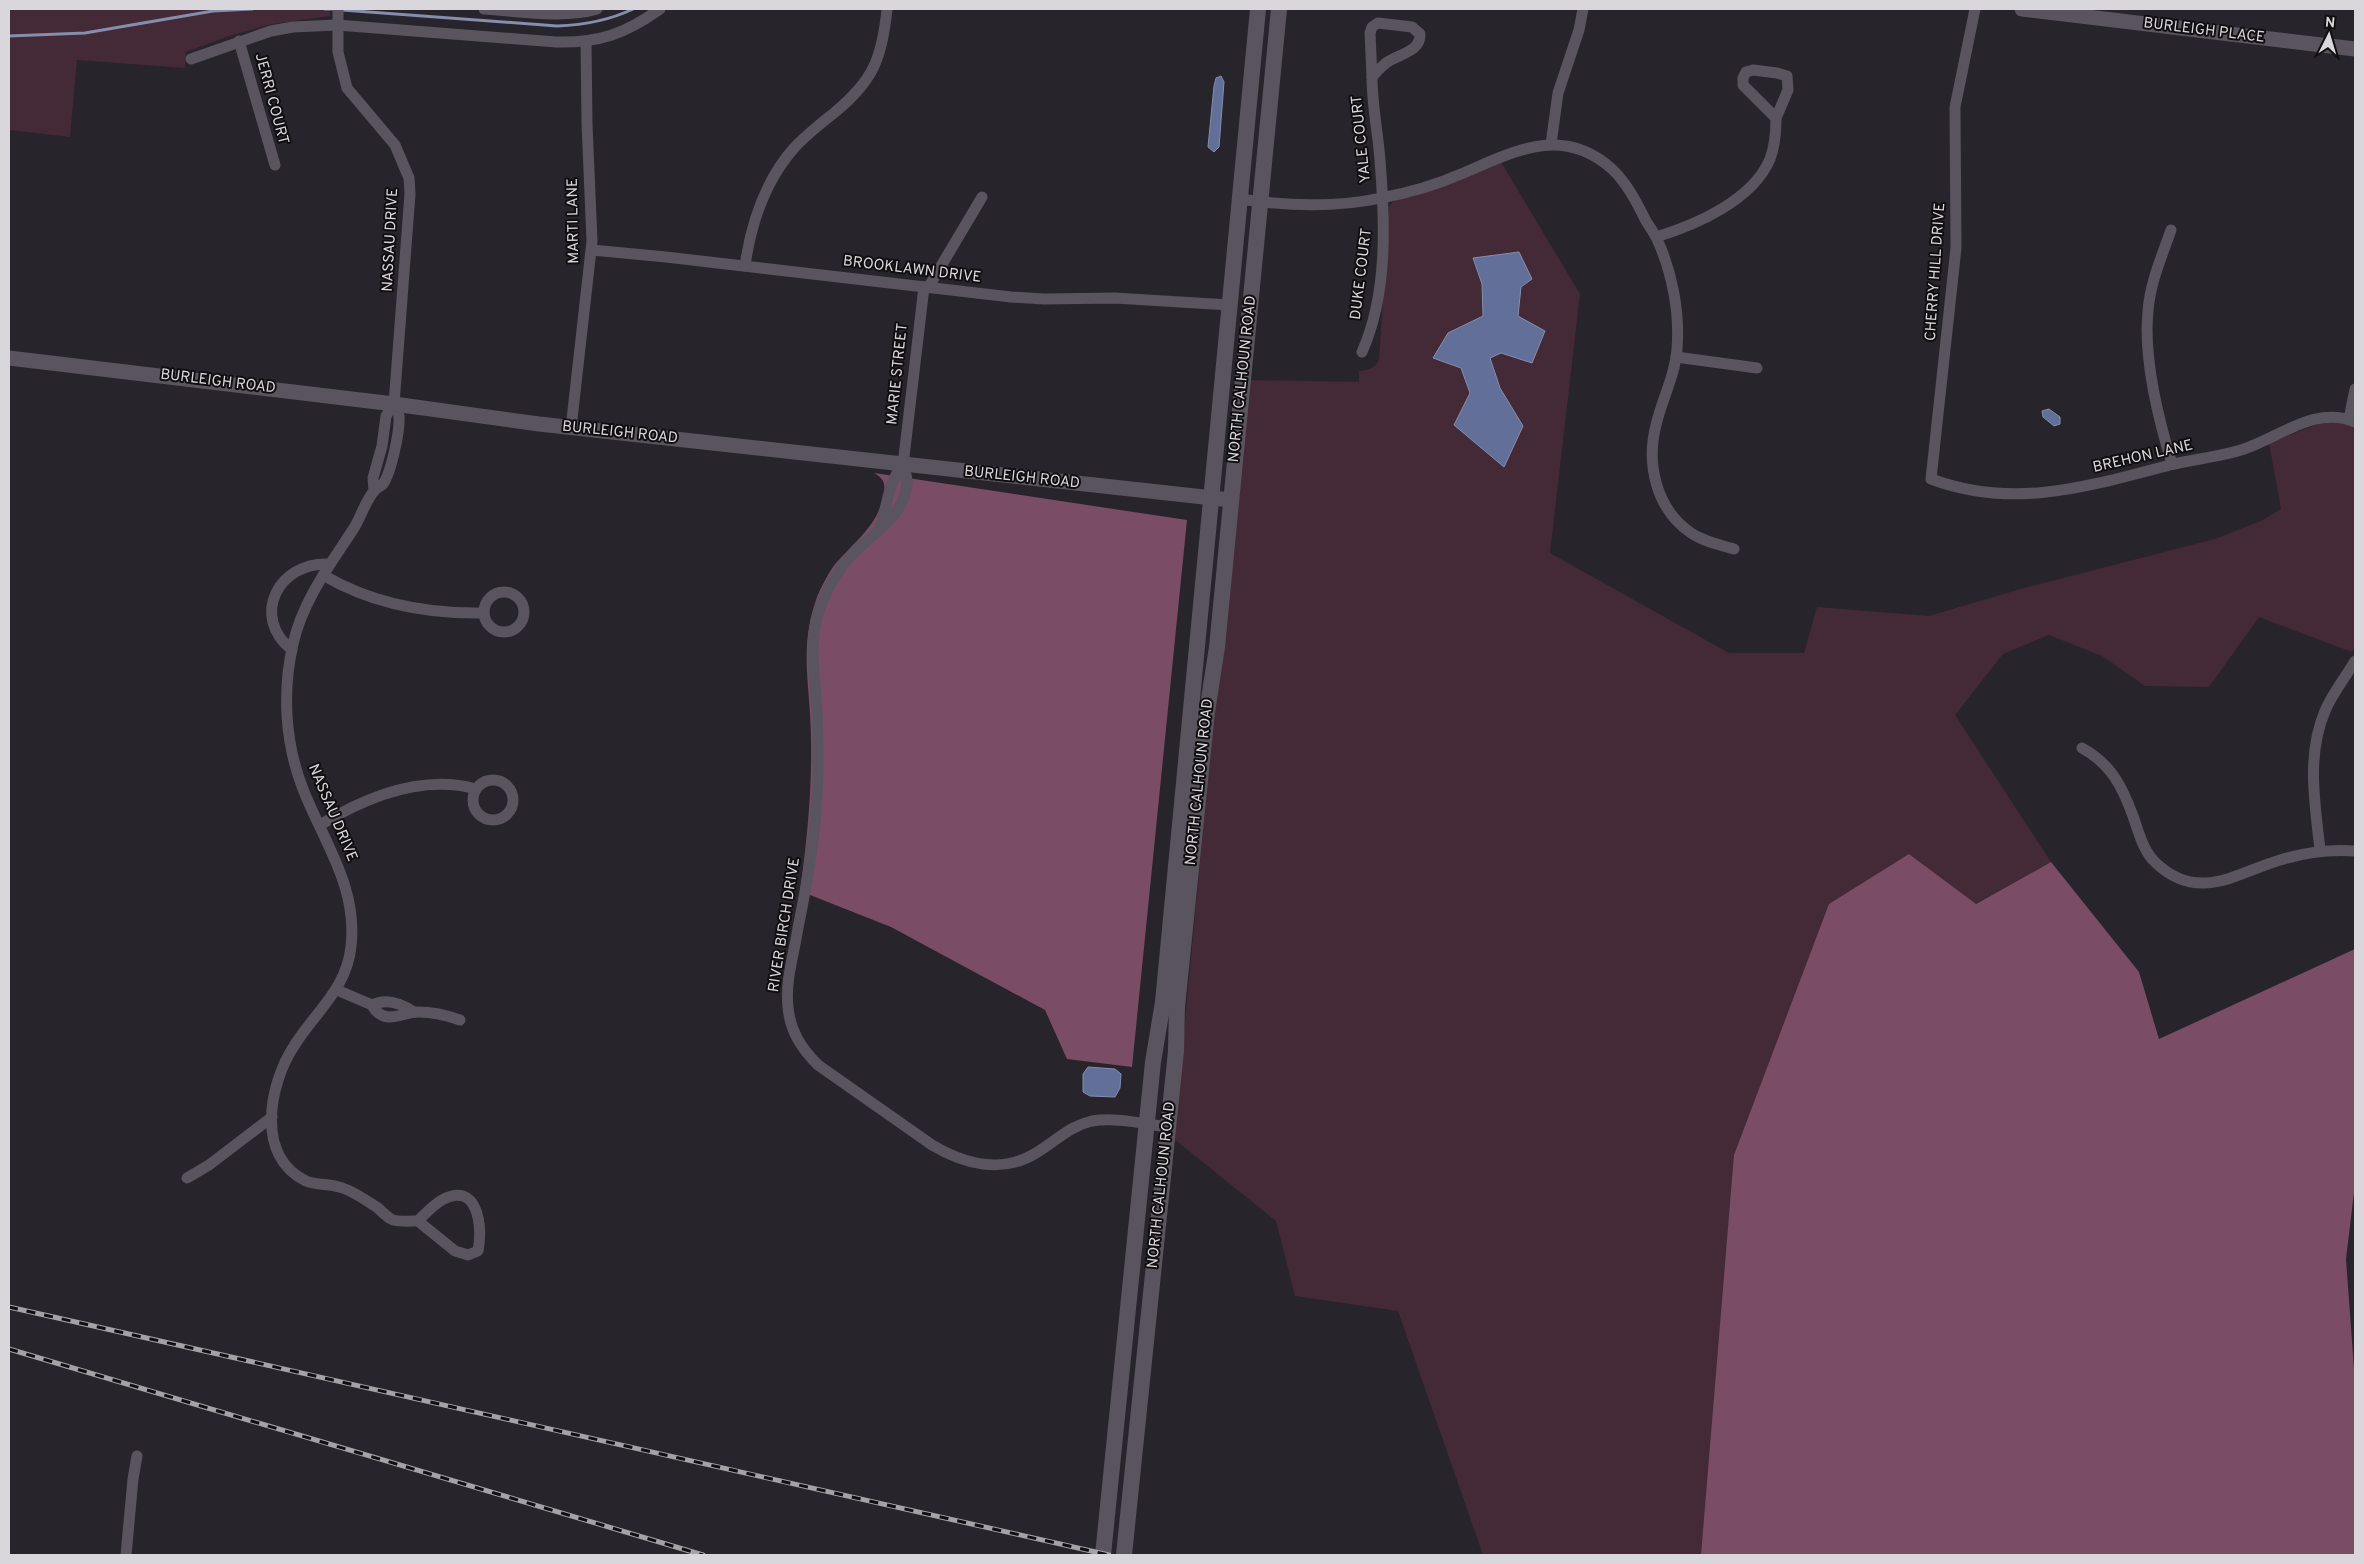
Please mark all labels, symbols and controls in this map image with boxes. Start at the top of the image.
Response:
north arrow [2304,10,2354,60]
street label: BURLEIGH PLACE [2142,14,2266,48]
text: N [2324,15,2336,32]
street label: JERRI COURT [250,51,292,147]
street label: YALE COURT [1348,94,1376,184]
street label: MARTI LANE [564,178,584,264]
street label: NASSAU DRIVE [379,188,403,292]
street label: CHERRY HILL DRIVE [1922,202,1950,342]
street label: DUKE COURT [1347,227,1377,321]
street label: BROOKLAWN DRIVE [842,252,982,288]
street label: NORTH CALHOUN ROAD [1225,295,1261,463]
street label: MARIE STREET [883,322,913,426]
street label: BURLEIGH ROAD [159,365,277,399]
street label: BURLEIGH ROAD [561,417,679,449]
street label: BREHON LANE [2091,436,2195,478]
street label: BURLEIGH ROAD [963,462,1081,494]
street label: NORTH CALHOUN ROAD [1182,698,1218,866]
street label: NASSAU DRIVE [303,761,361,865]
street label: RIVER BIRCH DRIVE [765,856,805,994]
street label: NORTH CALHOUN ROAD [1144,1101,1180,1269]

